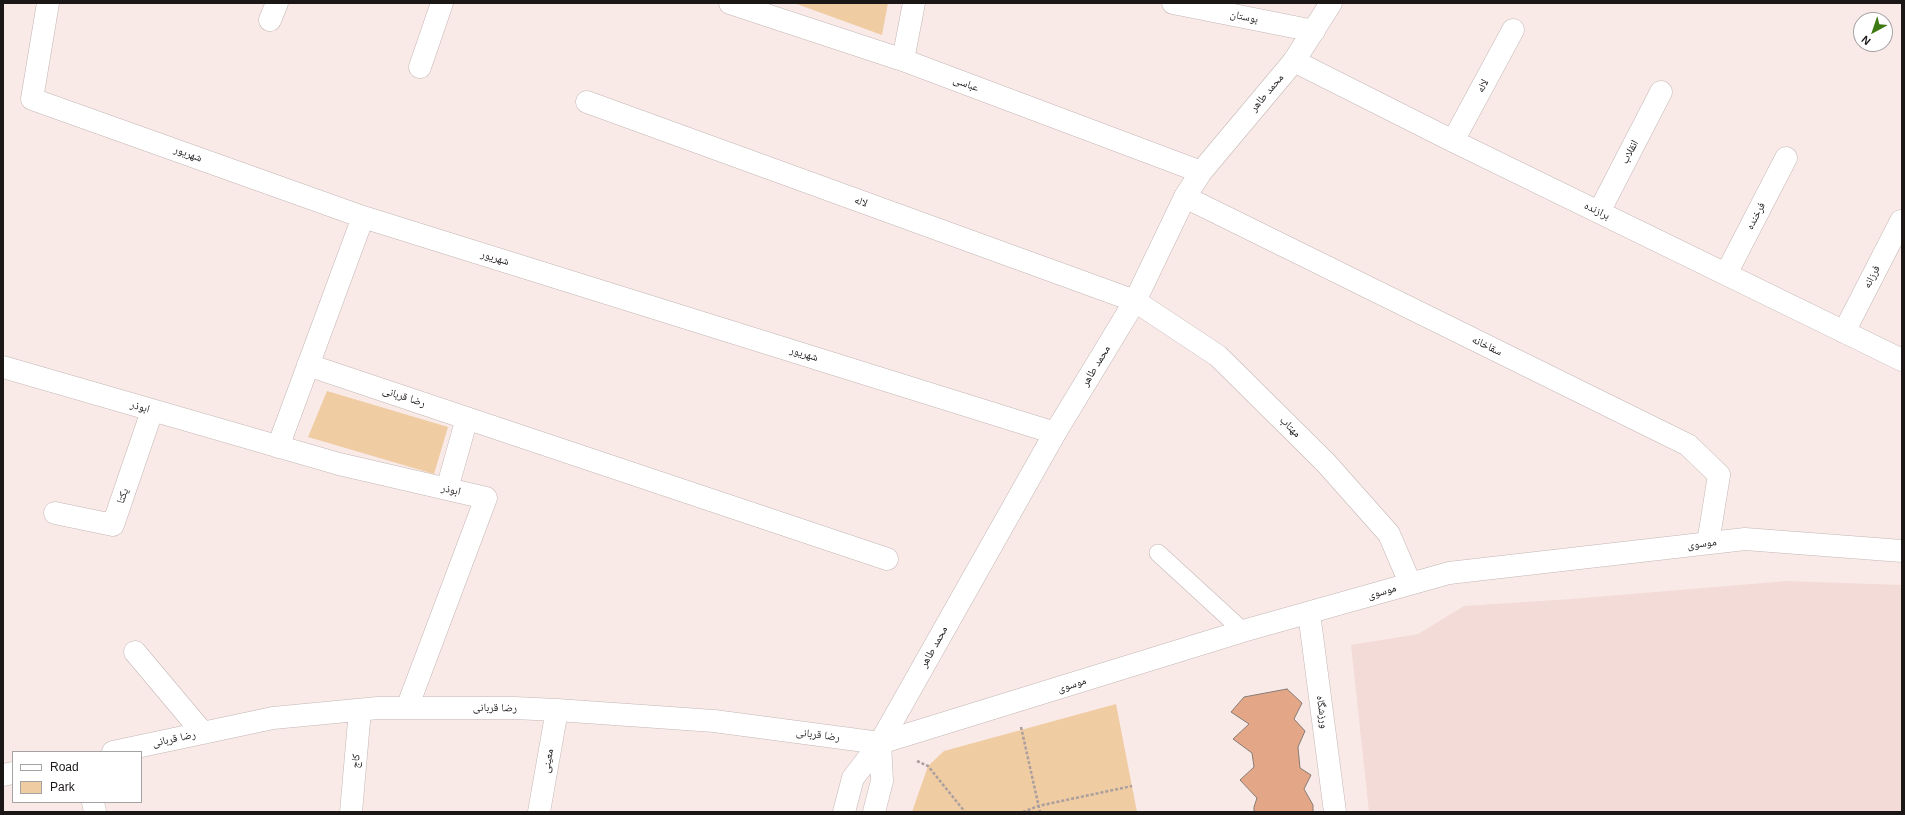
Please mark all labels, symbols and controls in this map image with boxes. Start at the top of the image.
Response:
street label: بوستان [1229,8,1259,26]
north arrow [1853,12,1893,52]
text: N [1859,33,1873,48]
street label: محمد طاهر [1247,71,1287,115]
street label: عباسی [951,73,981,95]
street label: لاله [1474,77,1492,95]
street label: انقلاب [1618,138,1642,166]
street label: شهریور [172,143,204,165]
street label: لاله [853,194,869,210]
street label: برازنده [1582,199,1612,223]
street label: فرخنده [1743,200,1769,232]
street label: شهریور [479,247,511,269]
street label: فرزانه [1861,263,1883,291]
street label: سقاخانه [1470,333,1504,359]
street label: شهریور [788,343,820,365]
street label: محمد طاهر [1079,343,1113,389]
street label: رضا قربانی [381,384,427,410]
street label: ابوذر [129,398,151,416]
street label: مهتاب [1277,414,1303,440]
street label: ابوذر [440,481,462,499]
street label: یکتا [114,486,132,506]
street label: موسوی [1687,536,1717,552]
street label: موسوی [1366,582,1398,602]
street label: محمد طاهر [917,624,951,670]
street label: موسوی [1056,674,1088,696]
street label: ورزشگاه [1313,695,1331,729]
street label: رضا قربانی [473,701,517,715]
street label: رضا قربانی [795,726,841,744]
street label: رضا قربانی [151,728,197,750]
street label: معینی [539,748,557,774]
legend [12,751,142,803]
street label: کاج [349,753,363,769]
text: Road [50,760,79,774]
text: Park [50,780,75,794]

